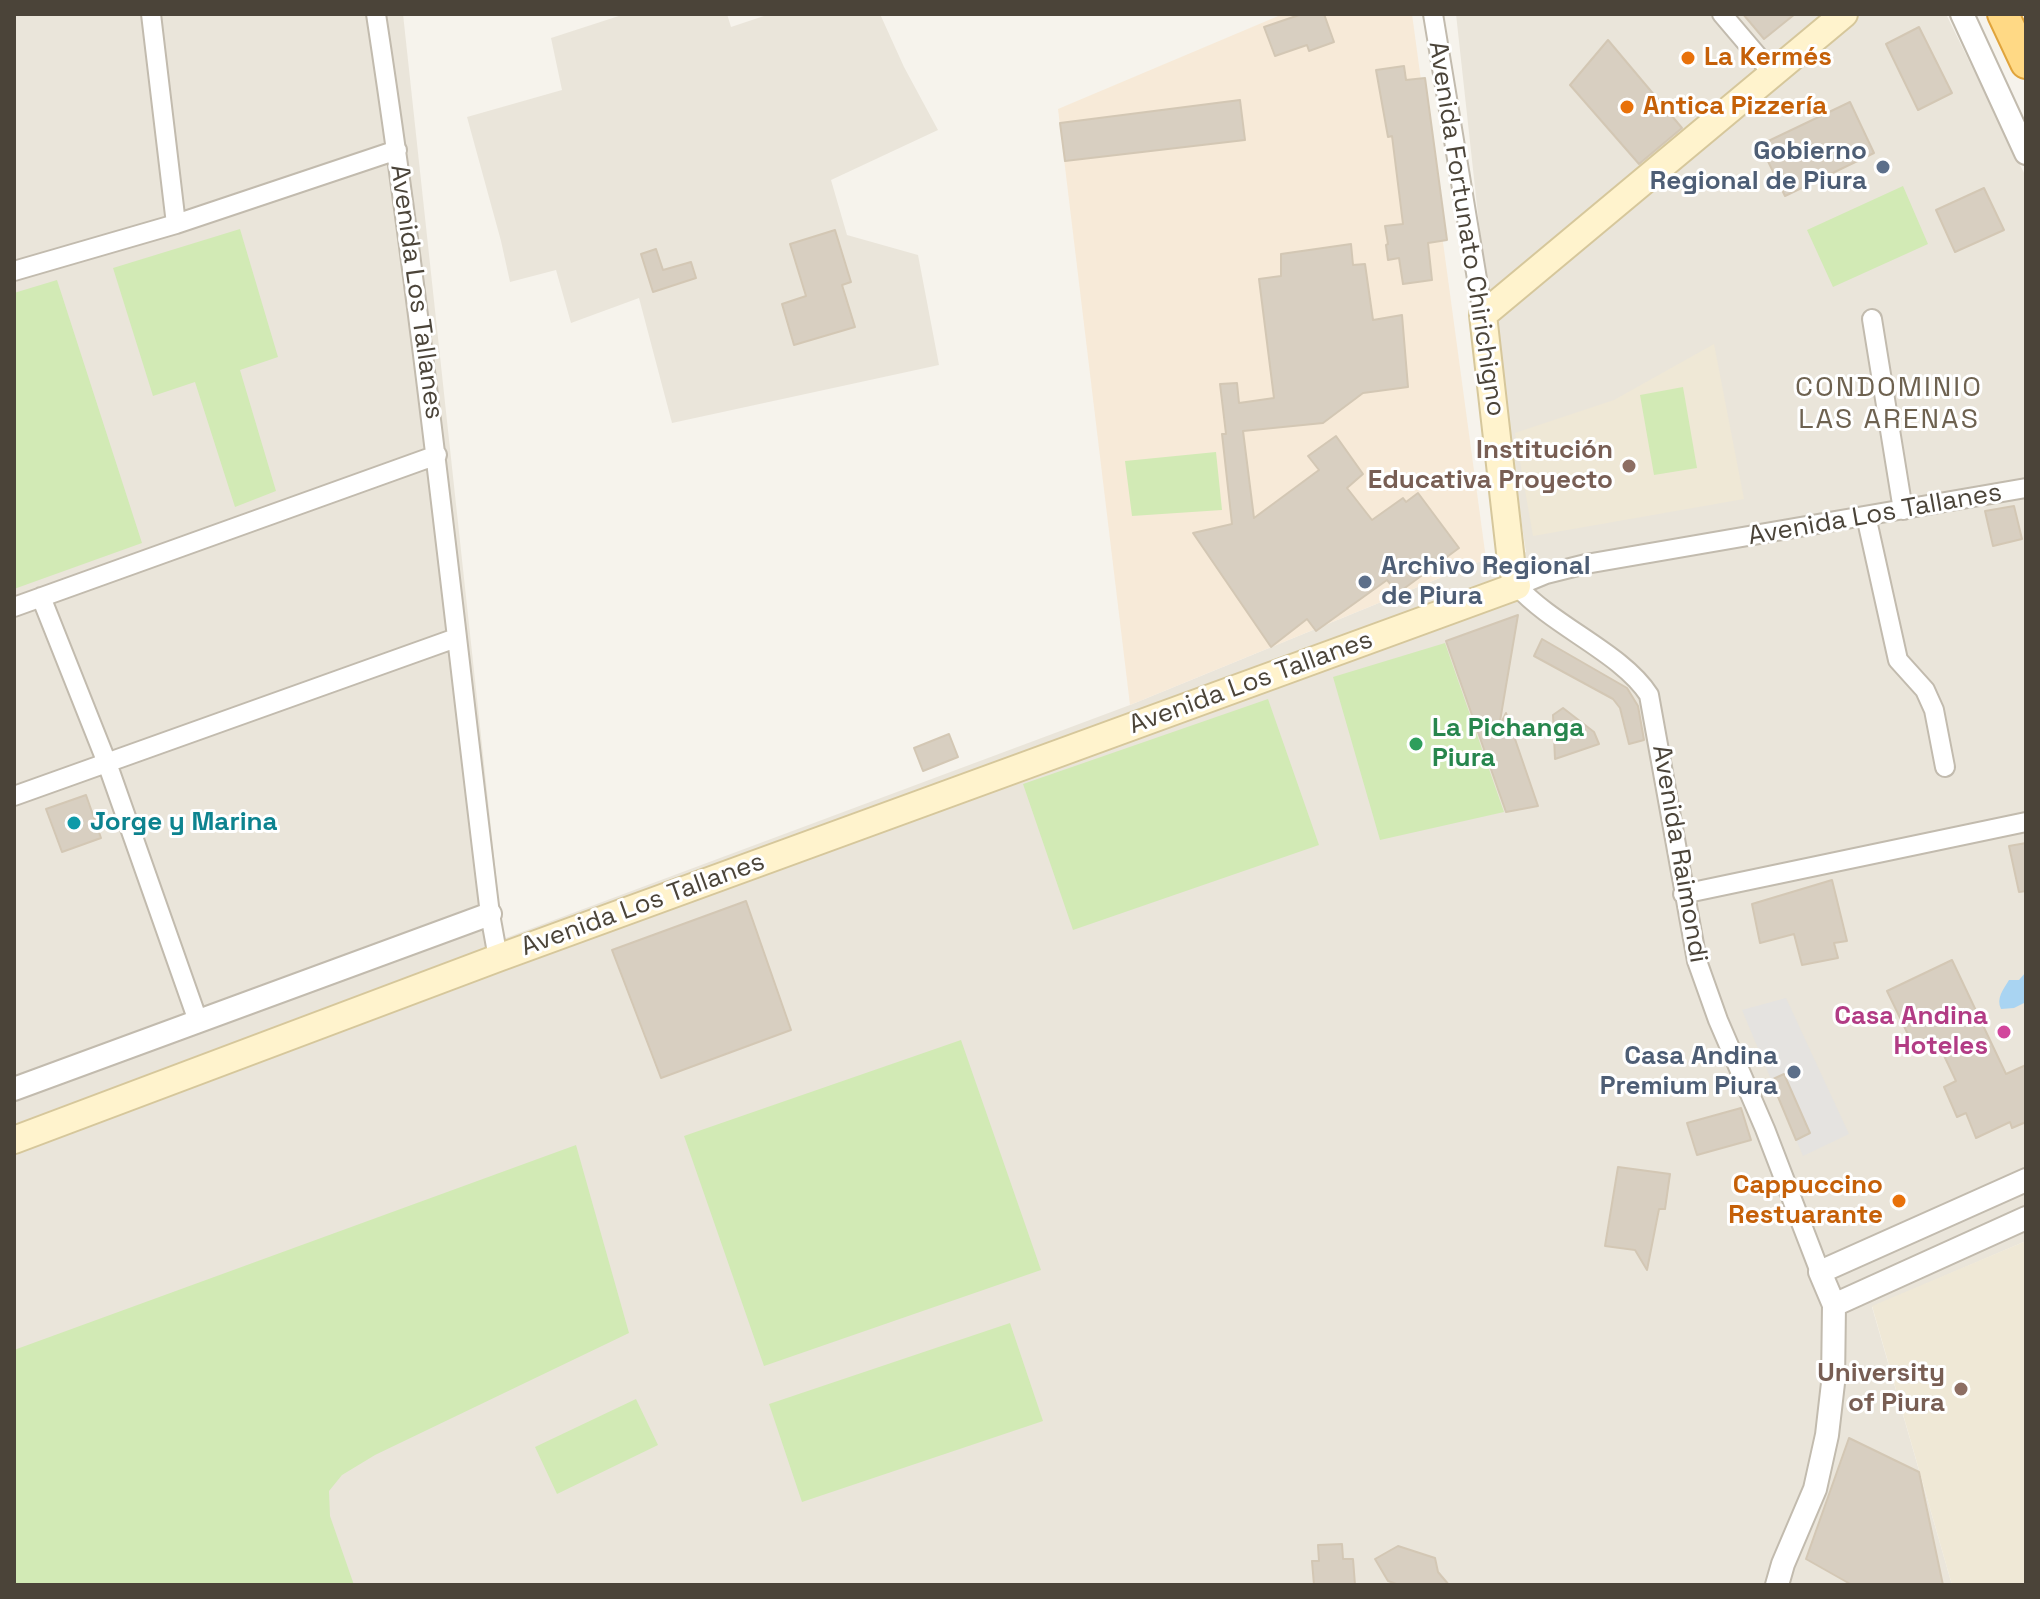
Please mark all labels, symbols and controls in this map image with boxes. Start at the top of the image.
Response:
street label: Avenida Fortunato Chirichigno [1421,39,1511,419]
place label: La Kermés [1704,42,1832,74]
marker: La Kermés [1679,49,1697,67]
place label: Antica Pizzería [1643,91,1827,123]
marker: Antica Pizzería [1618,98,1636,116]
place label: Gobierno Regional de Piura [1650,136,1867,198]
marker: Gobierno Regional de Piura [1874,158,1892,176]
street label: Avenida Los Tallanes [383,163,449,421]
district label: CONDOMINIO LAS ARENAS [1795,371,1983,437]
place label: Institución Educativa Proyecto [1368,435,1613,496]
marker: Institución Educativa Proyecto [1620,457,1638,475]
street label: Avenida Los Tallanes [1746,477,2004,553]
place label: Archivo Regional de Piura [1381,551,1591,612]
marker: Archivo Regional de Piura [1356,573,1374,591]
street label: Avenida Los Tallanes [1125,624,1377,742]
place label: La Pichanga Piura [1432,713,1584,774]
marker: La Pichanga Piura [1407,735,1425,753]
street label: Avenida Raimondi [1644,743,1714,965]
place label: Jorge y Marina [90,807,278,839]
marker: Jorge y Marina [65,814,83,832]
street label: Avenida Los Tallanes [517,846,769,964]
place label: Casa Andina Hoteles [1834,1001,1988,1062]
marker: Casa Andina Hoteles [1995,1023,2013,1041]
place label: Casa Andina Premium Piura [1600,1041,1778,1102]
marker: Casa Andina Premium Piura [1785,1063,1803,1081]
place label: Cappuccino Restuarante [1728,1170,1883,1232]
marker: Cappuccino Restuarante [1890,1192,1908,1210]
place label: University of Piura [1817,1358,1945,1420]
marker: University of Piura [1952,1380,1970,1398]

